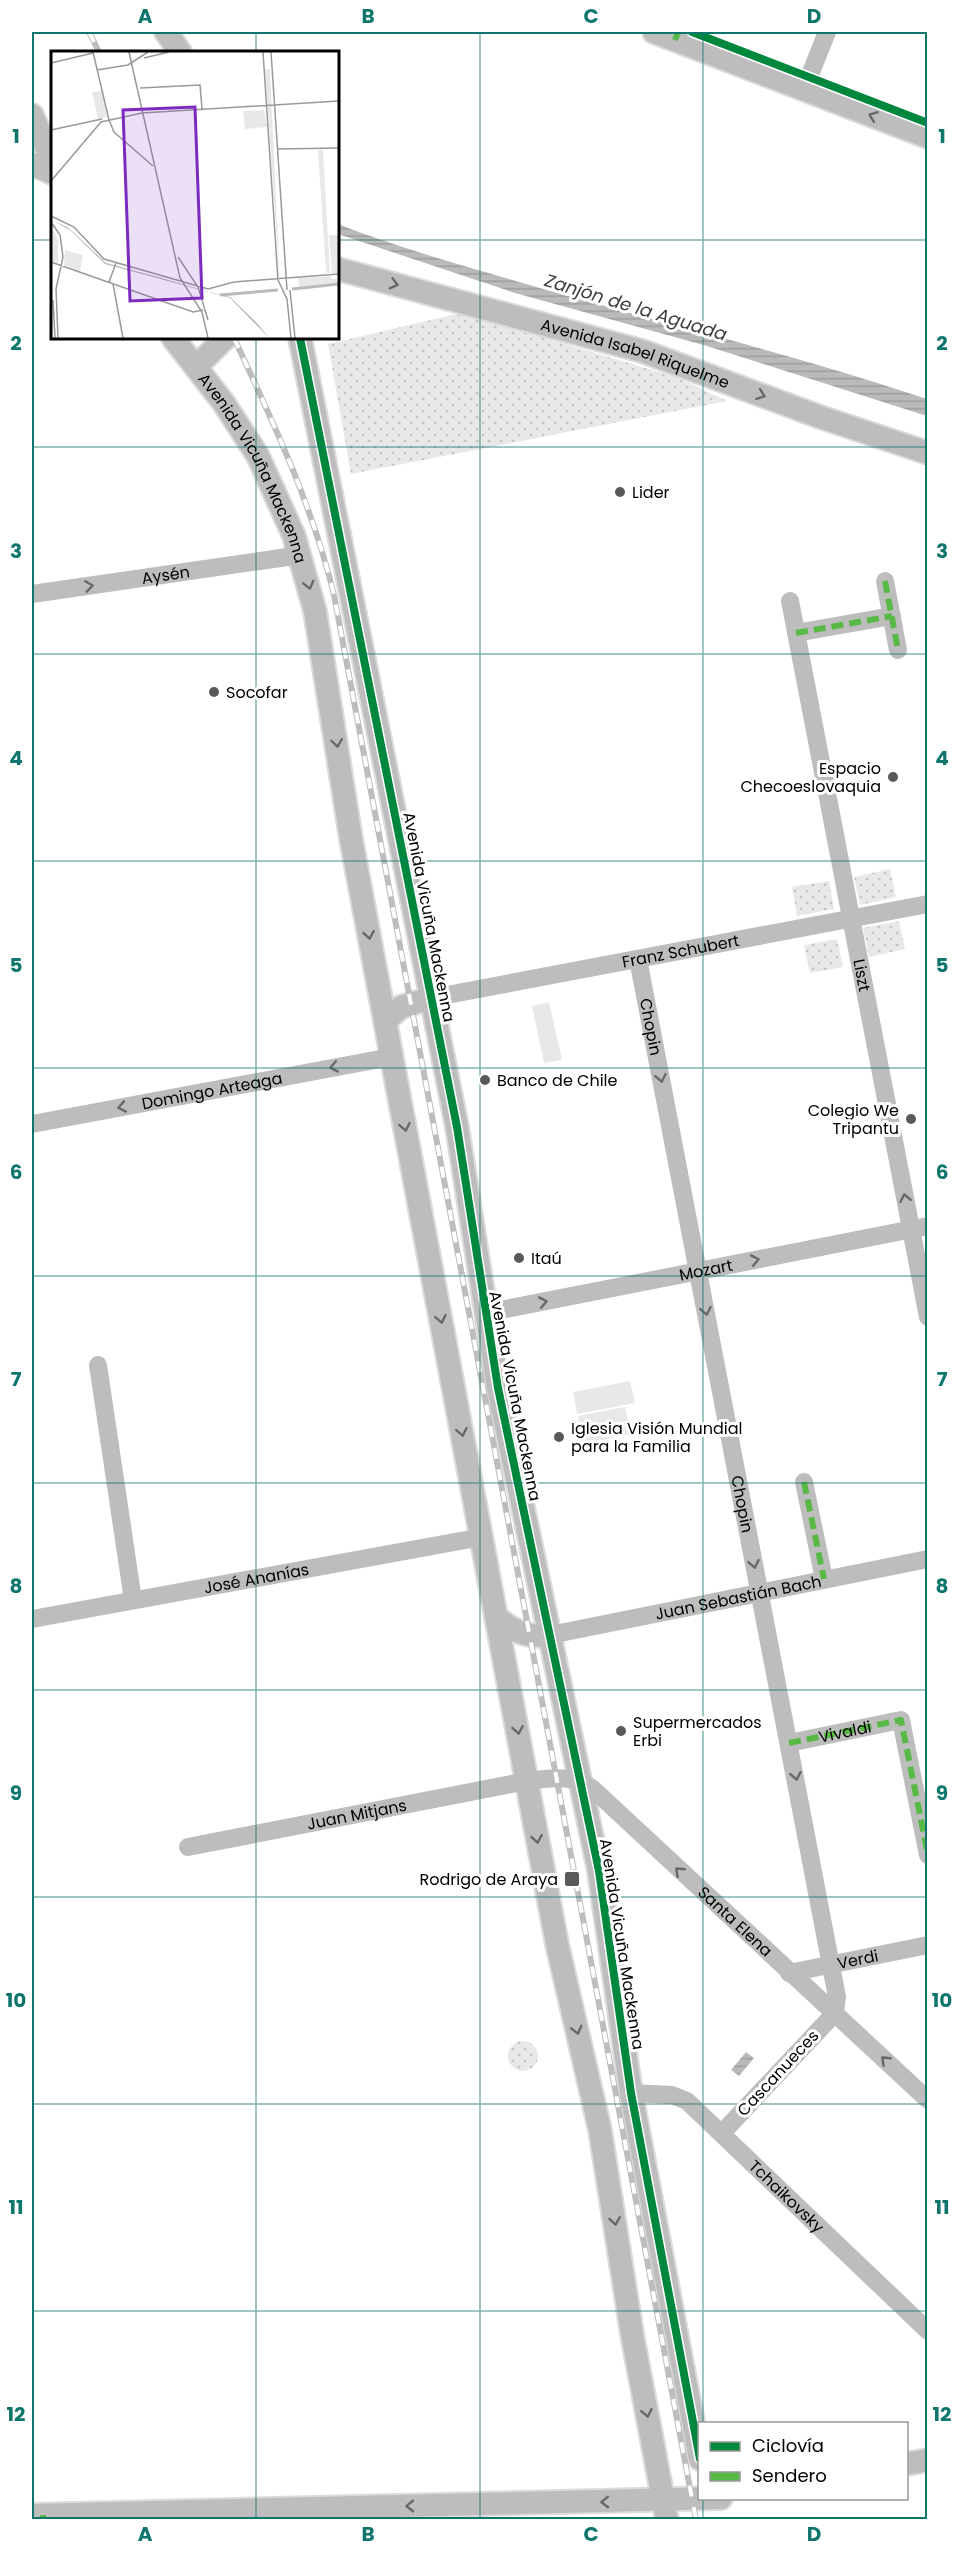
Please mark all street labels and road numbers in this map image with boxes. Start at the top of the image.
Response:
street label: Avenida Isabel Riquelme [538,313,733,394]
street label: Avenida Vicuña Mackenna [193,368,313,566]
street label: Aysén [140,560,191,589]
street label: Avenida Vicuña Mackenna [397,810,461,1024]
street label: Franz Schubert [620,928,741,973]
street label: Liszt [848,957,876,993]
street label: Chopin [634,996,668,1057]
street label: Domingo Arteaga [140,1066,284,1115]
street label: Mozart [677,1253,735,1286]
street label: Avenida Vicuña Mackenna [483,1289,547,1503]
street label: Chopin [726,1473,759,1535]
street label: José Ananías [202,1557,311,1599]
street label: Juan Sebastián Bach [653,1569,823,1625]
street label: Vivaldi [816,1715,873,1748]
street label: Juan Mitjans [305,1793,409,1835]
street label: Avenida Vicuña Mackenna [594,1837,650,2051]
street label: Santa Elena [693,1881,778,1962]
street label: Verdi [835,1944,880,1975]
street label: Cascanueces [732,2025,824,2121]
street label: Tchaikovsky [744,2155,830,2238]

